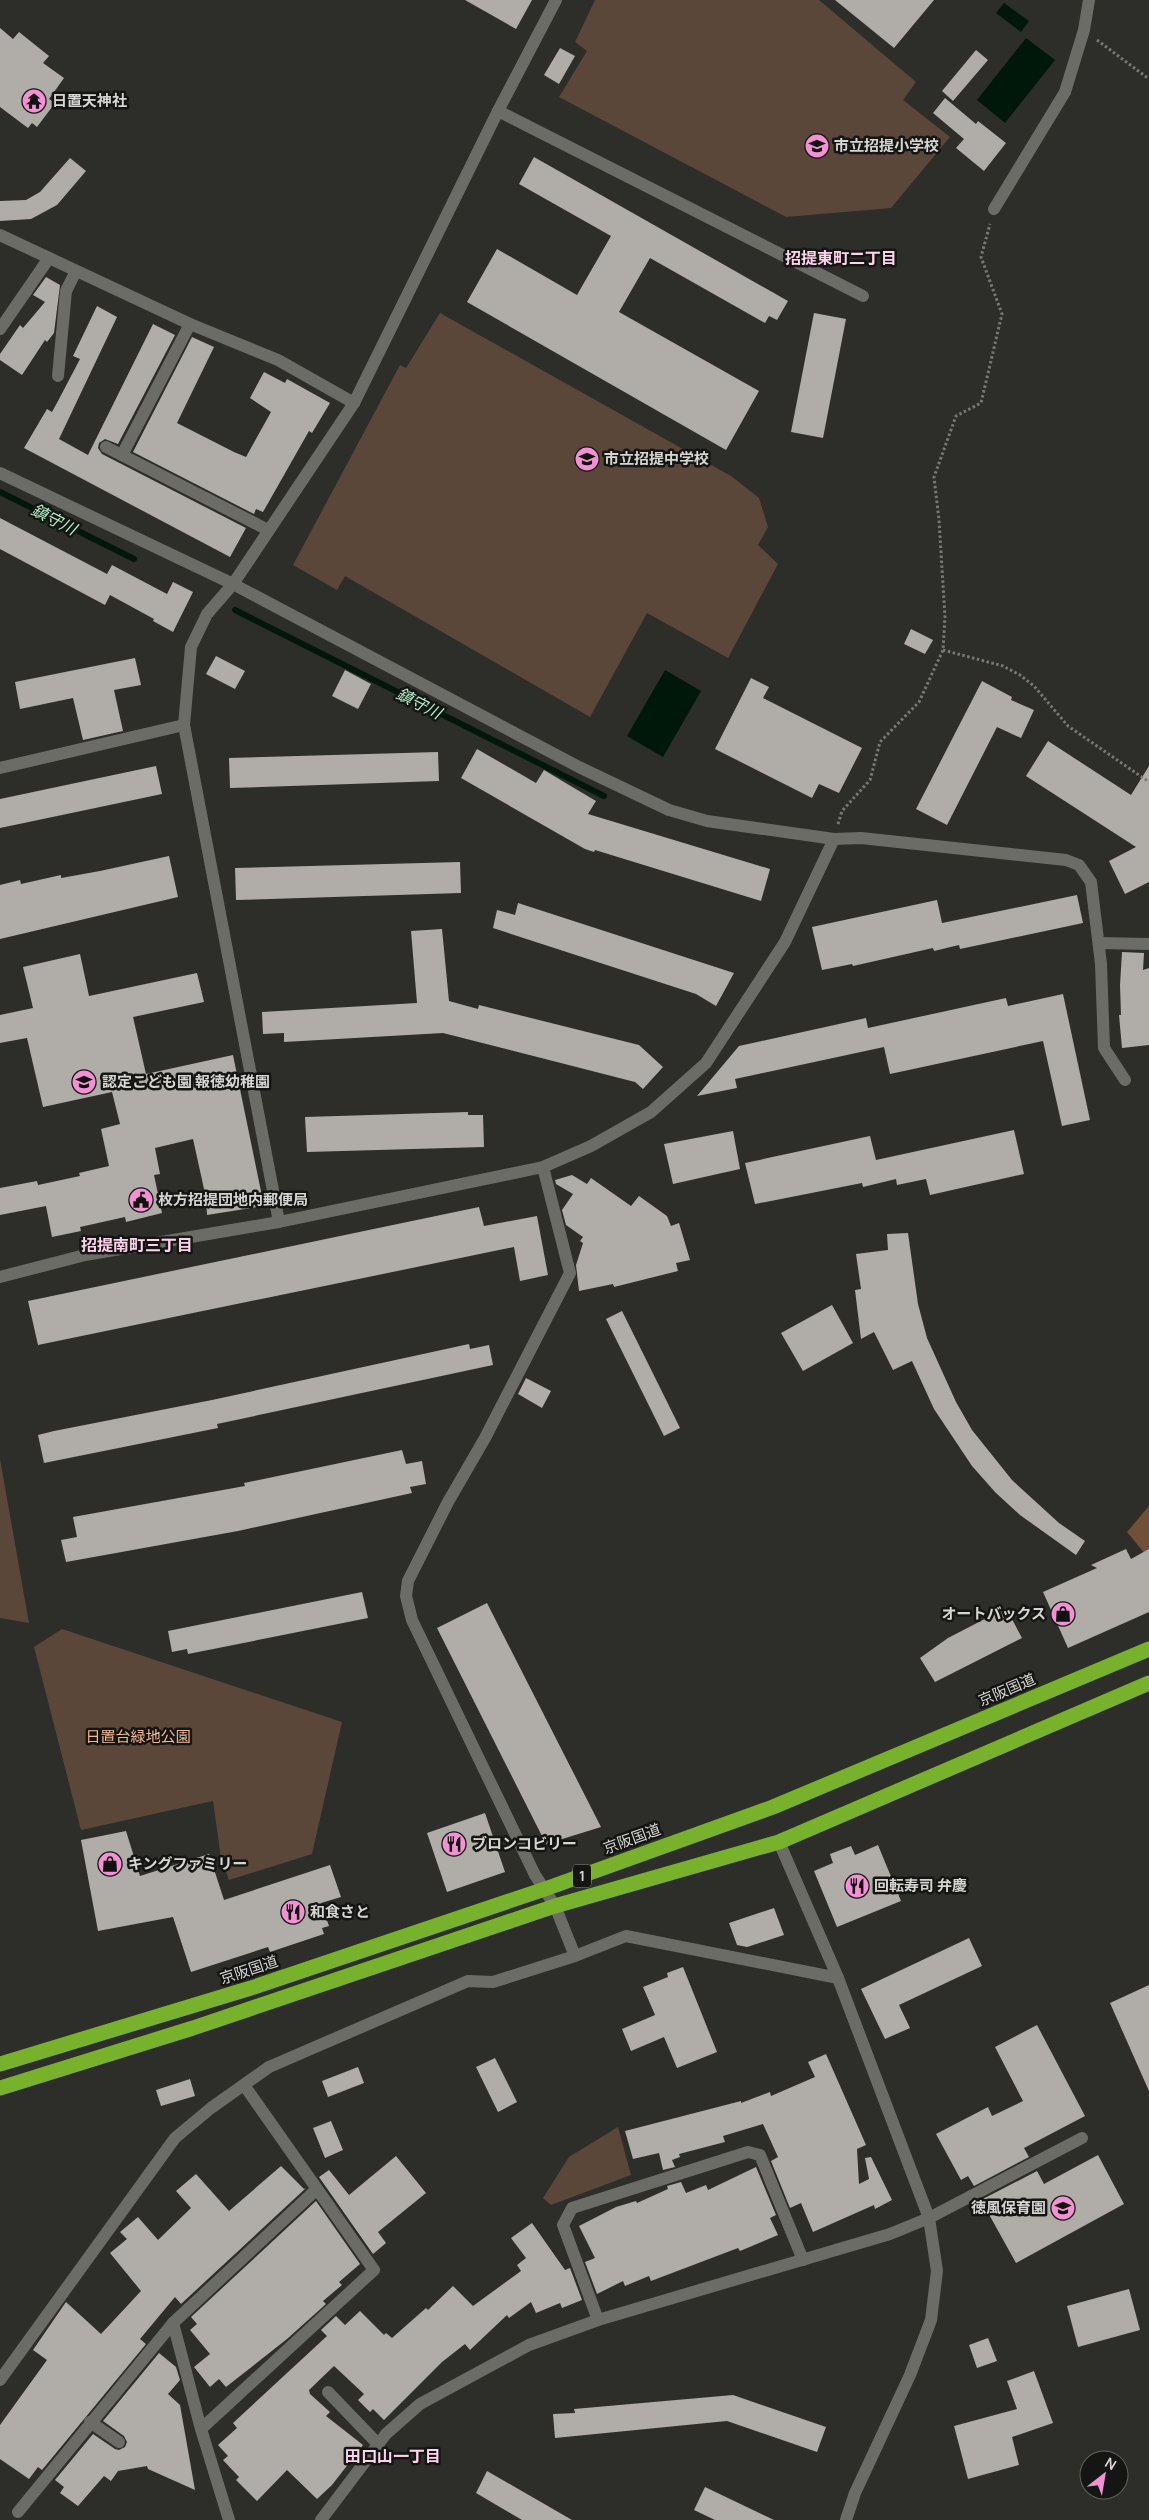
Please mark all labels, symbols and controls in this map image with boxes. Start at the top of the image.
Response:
temple icon: 日置天神社 [21,88,47,114]
place label: 日置天神社 [52,90,127,111]
school or university icon: 市立招提小学校 [804,133,830,159]
place label: 市立招提小学校 [834,135,939,156]
district label: 招提東町二丁目 [785,247,897,269]
school or university icon: 市立招提中学校 [574,446,600,472]
place label: 市立招提中学校 [604,448,709,469]
water label: 鎮守川 [28,498,82,541]
water label: 鎮守川 [393,682,447,725]
school or university icon: 認定こども園 報徳幼稚園 [71,1069,97,1095]
place label: 認定こども園 報徳幼稚園 [102,1071,270,1092]
public building icon: 枚方招提団地内郵便局 [128,1187,154,1213]
place label: 枚方招提団地内郵便局 [158,1189,308,1210]
district label: 招提南町三丁目 [81,1234,193,1256]
shop icon: オートバックス [1050,1601,1076,1627]
place label: オートバックス [941,1603,1046,1624]
street label: 京阪国道 [975,1668,1039,1711]
park label: 日置台緑地公園 [85,1726,191,1747]
street label: 京阪国道 [600,1818,664,1859]
restaurant icon: ブロンコビリー [441,1831,467,1857]
place label: ブロンコビリー [472,1833,577,1854]
shop icon: キングファミリー [97,1851,123,1877]
place label: キングファミリー [128,1853,248,1874]
road number: 1 [573,1864,591,1888]
restaurant icon: 回転寿司 弁慶 [844,1873,870,1899]
place label: 回転寿司 弁慶 [874,1875,967,1896]
restaurant icon: 和食さと [280,1899,306,1925]
place label: 和食さと [310,1901,370,1922]
street label: 京阪国道 [217,1950,281,1989]
school or university icon: 徳風保育園 [1050,2195,1076,2221]
place label: 徳風保育園 [971,2197,1046,2218]
district label: 田口山一丁目 [345,2445,441,2467]
north arrow [1079,2450,1129,2500]
text: N [1102,2453,1120,2474]

